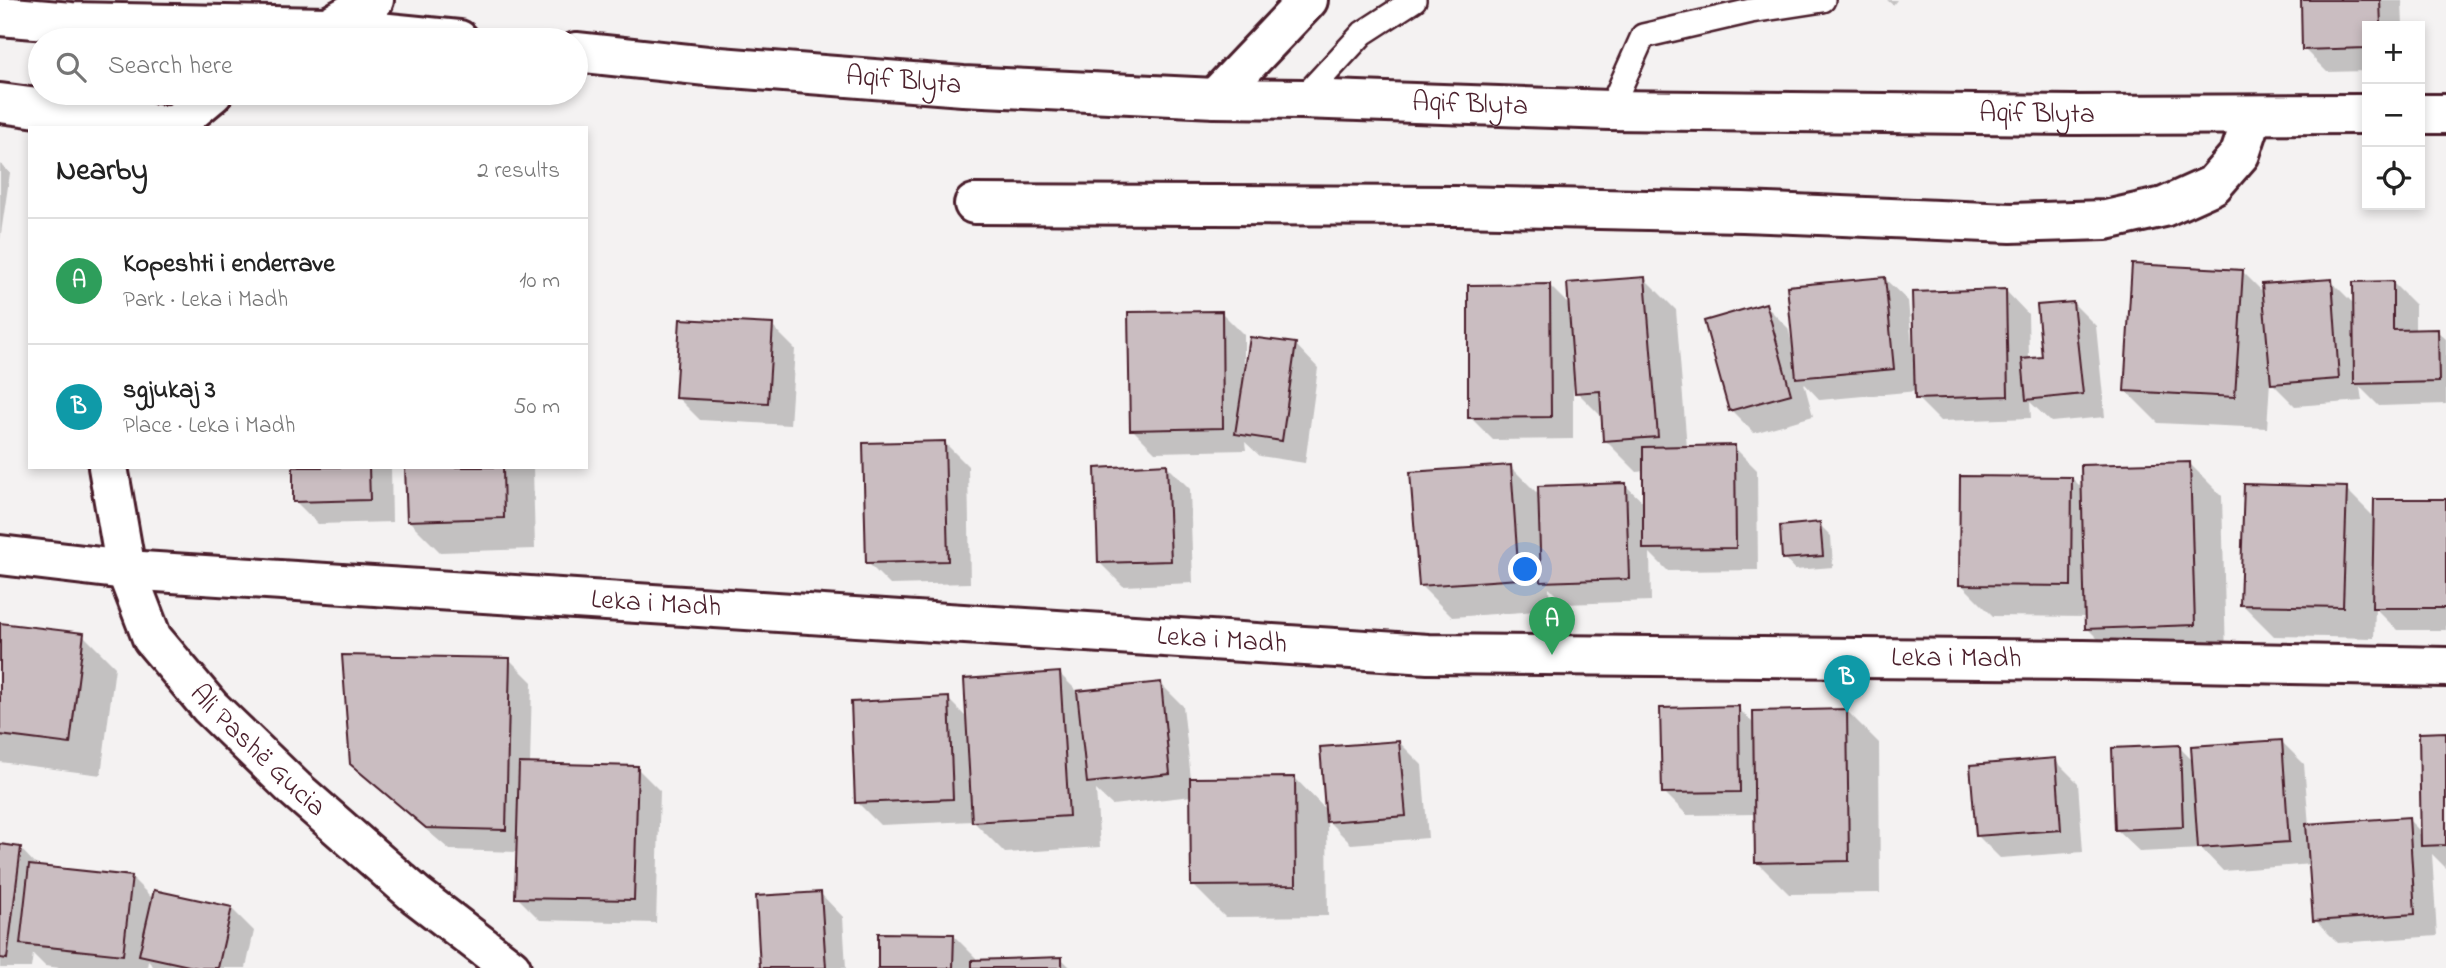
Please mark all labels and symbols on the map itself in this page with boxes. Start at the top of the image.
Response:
street label: Aqif Blyta [844,56,963,106]
street label: Aqif Blyta [1411,82,1529,128]
street label: Aqif Blyta [1979,93,2095,136]
your location [1508,552,1542,586]
street label: Leka i Madh [590,580,722,629]
pin: A [1529,597,1575,655]
street label: Leka i Madh [1155,616,1288,665]
street label: Leka i Madh [1891,638,2022,680]
pin: B [1824,655,1870,713]
street label: Ali Pashë Gucia [179,675,335,827]

